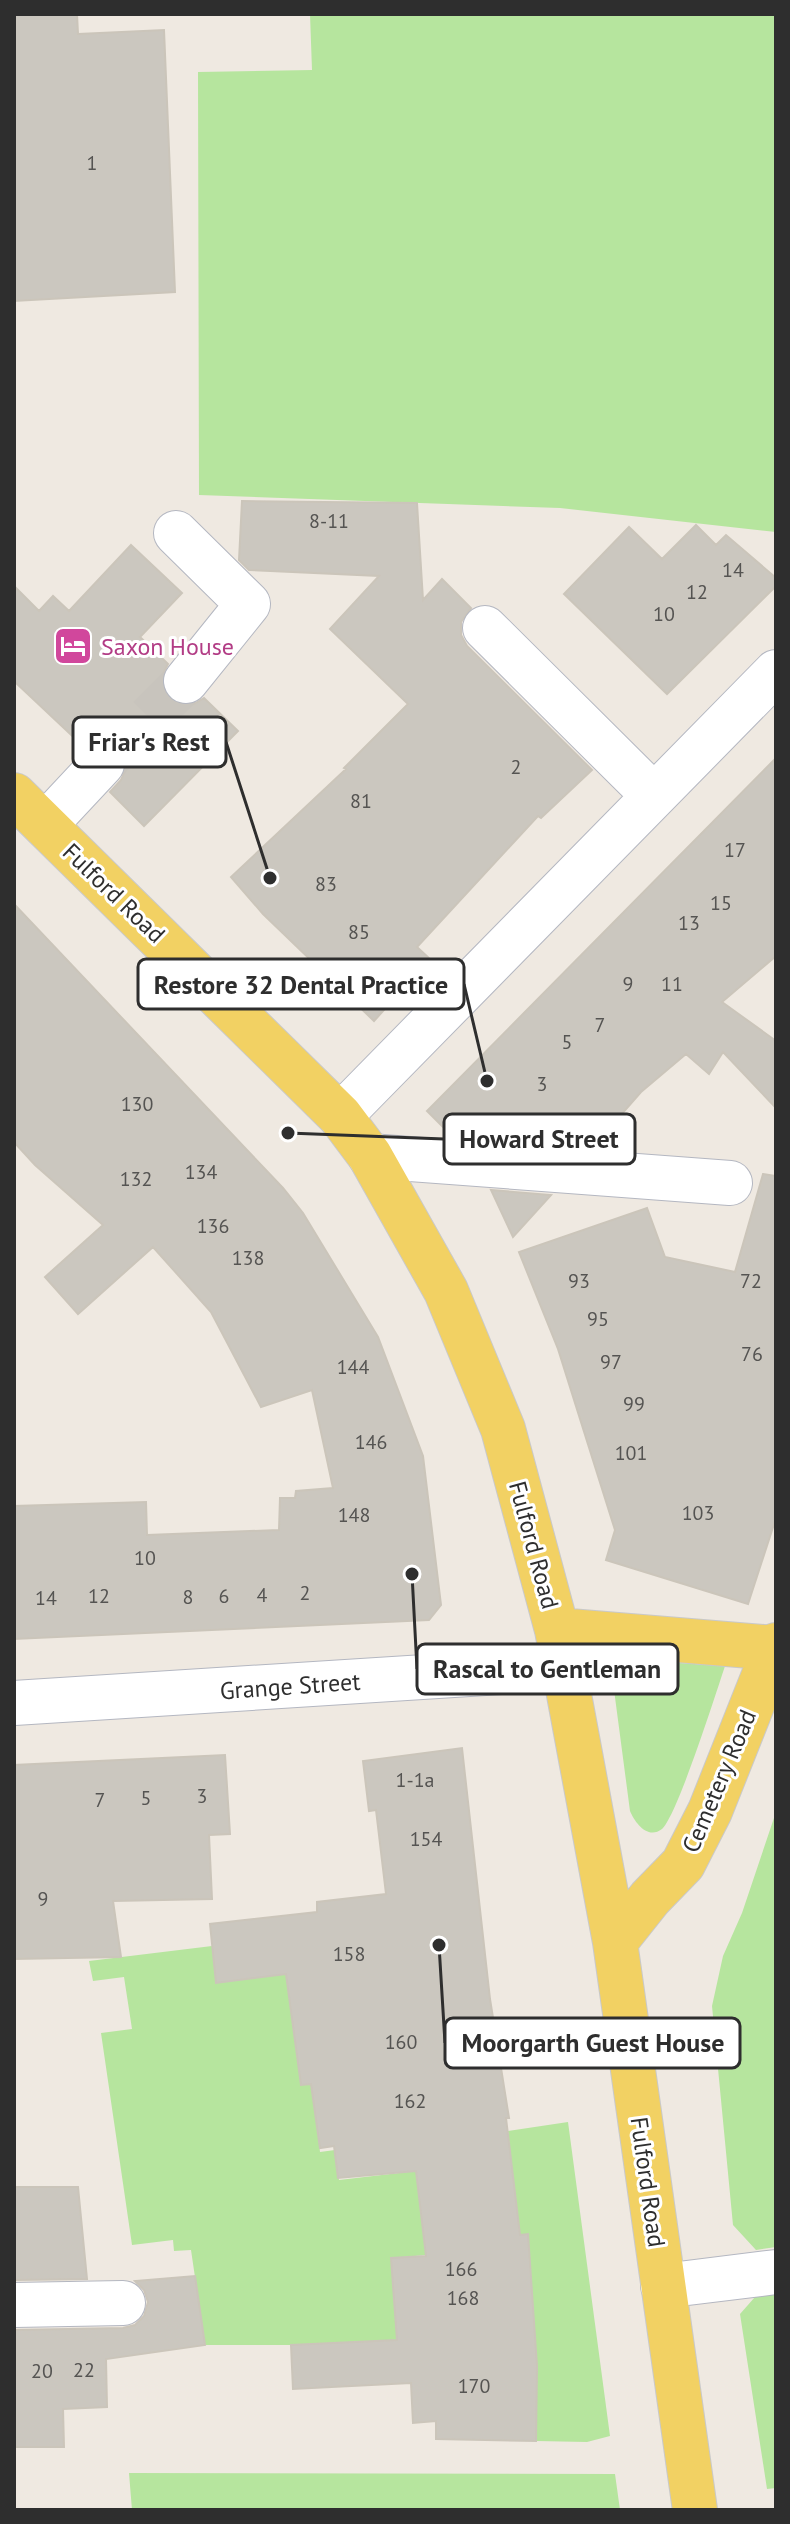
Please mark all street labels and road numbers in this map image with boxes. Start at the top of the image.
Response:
street label: Fulford Road [56,836,172,950]
street label: Fulford Road [502,1478,566,1612]
street label: Grange Street [219,1666,361,1706]
street label: Cemetery Road [675,1705,763,1857]
street label: Fulford Road [624,2115,672,2249]

